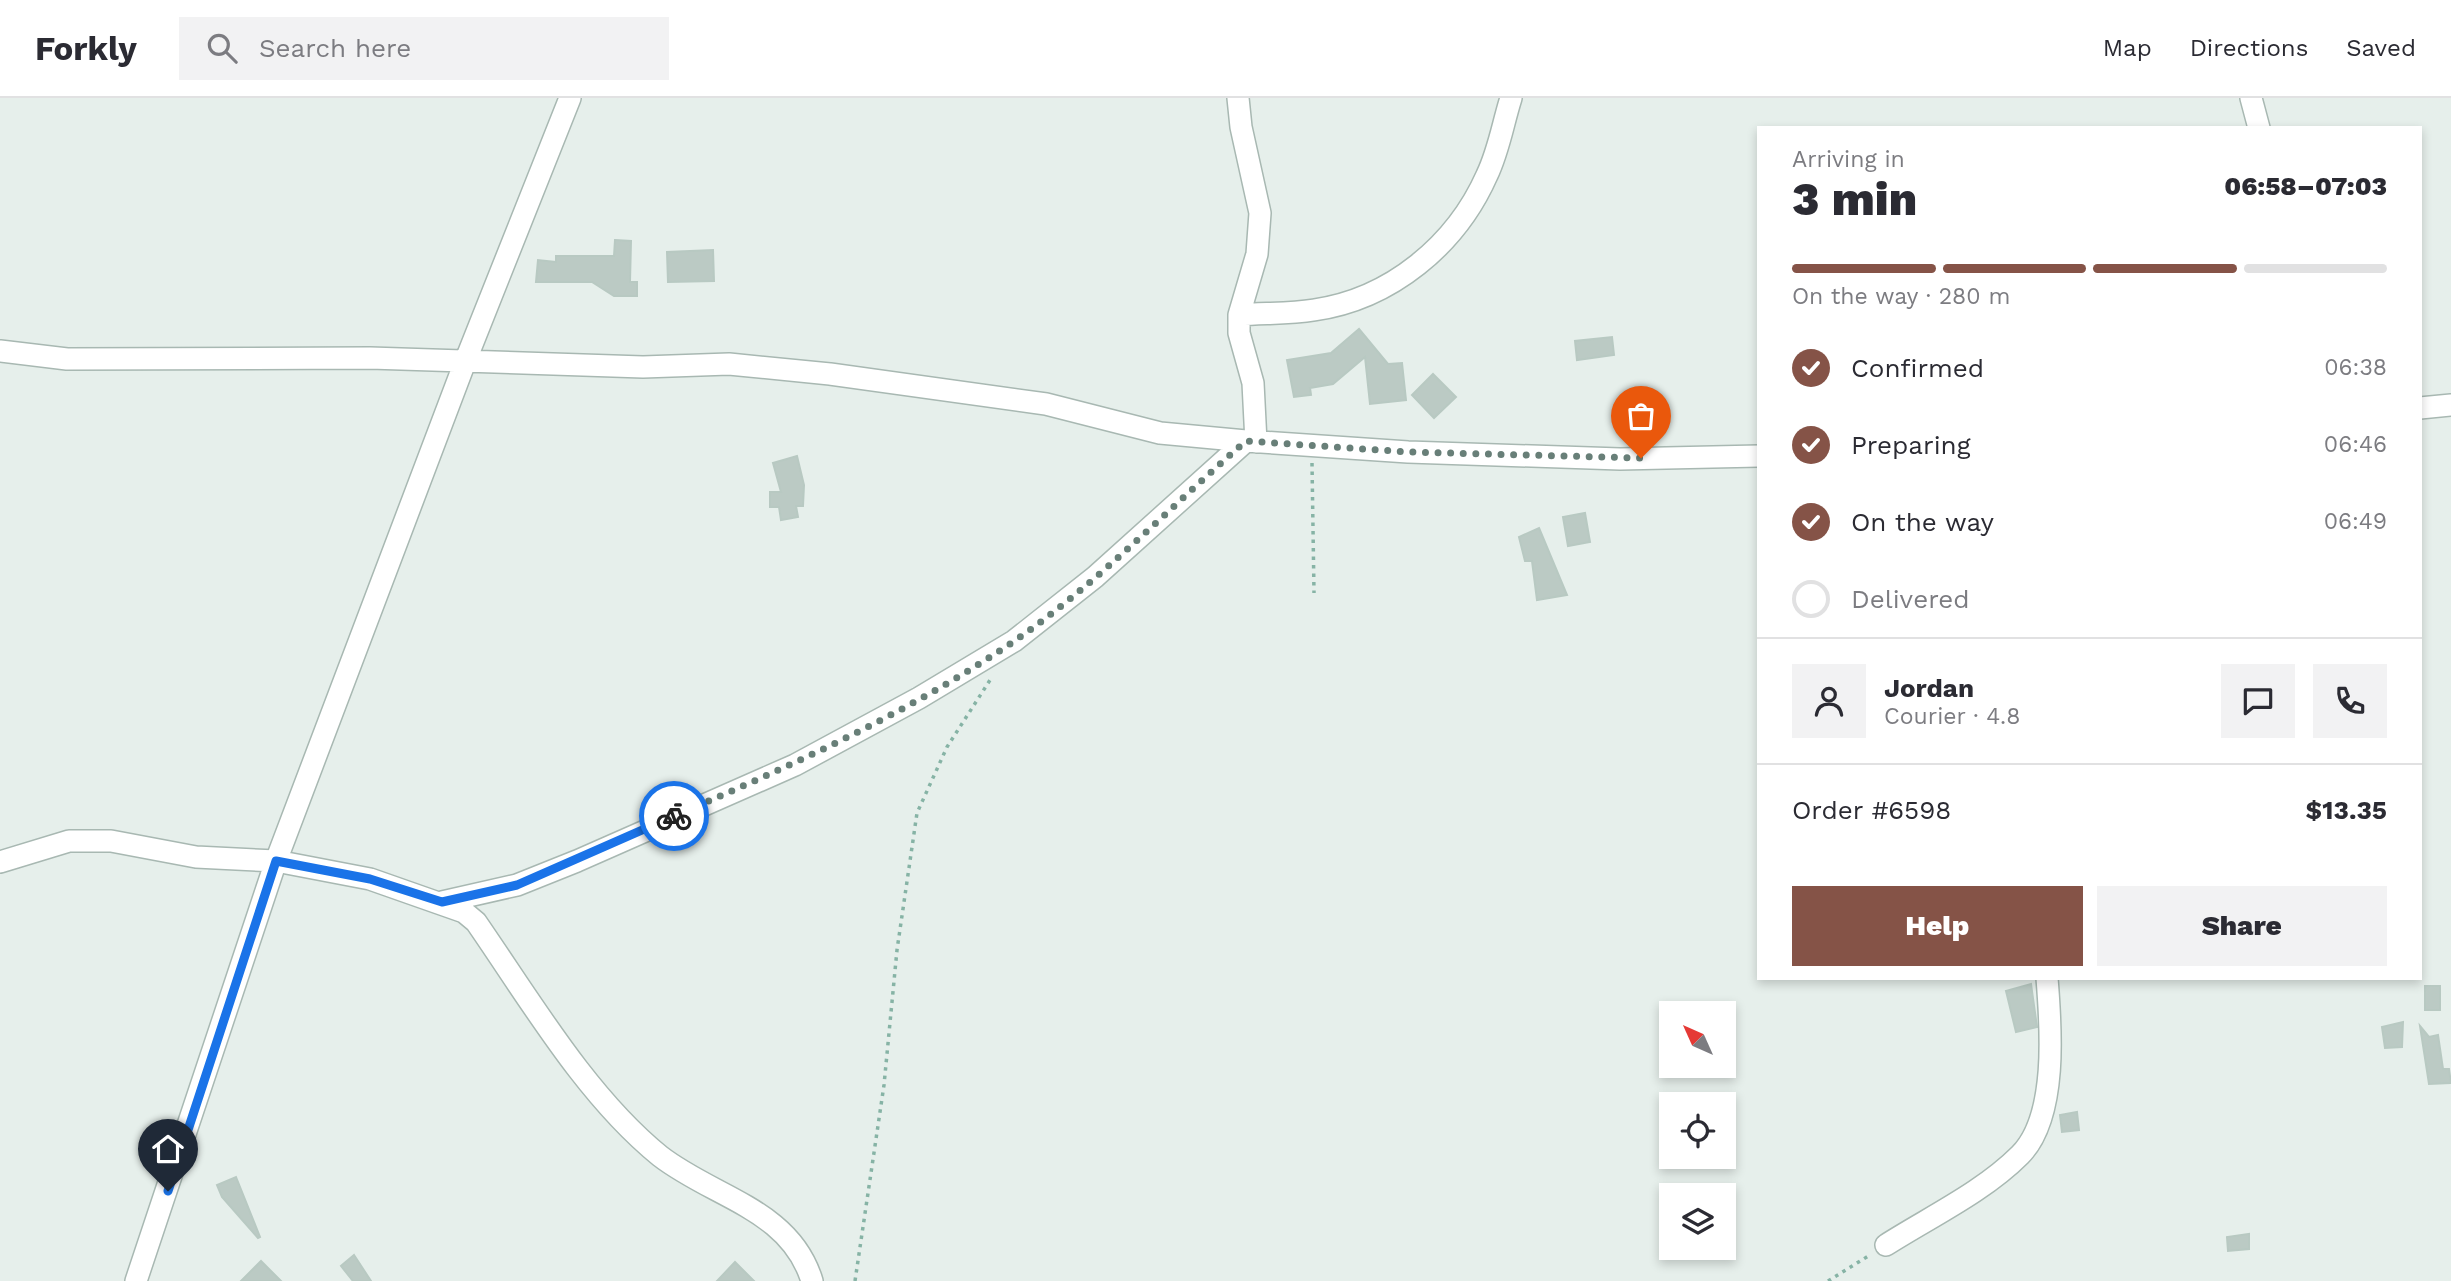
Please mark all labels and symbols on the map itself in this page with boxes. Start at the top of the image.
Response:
pin [1611,386,1671,458]
courier [639,781,709,851]
north arrow [1659,1001,1736,1078]
pin [138,1119,198,1191]

